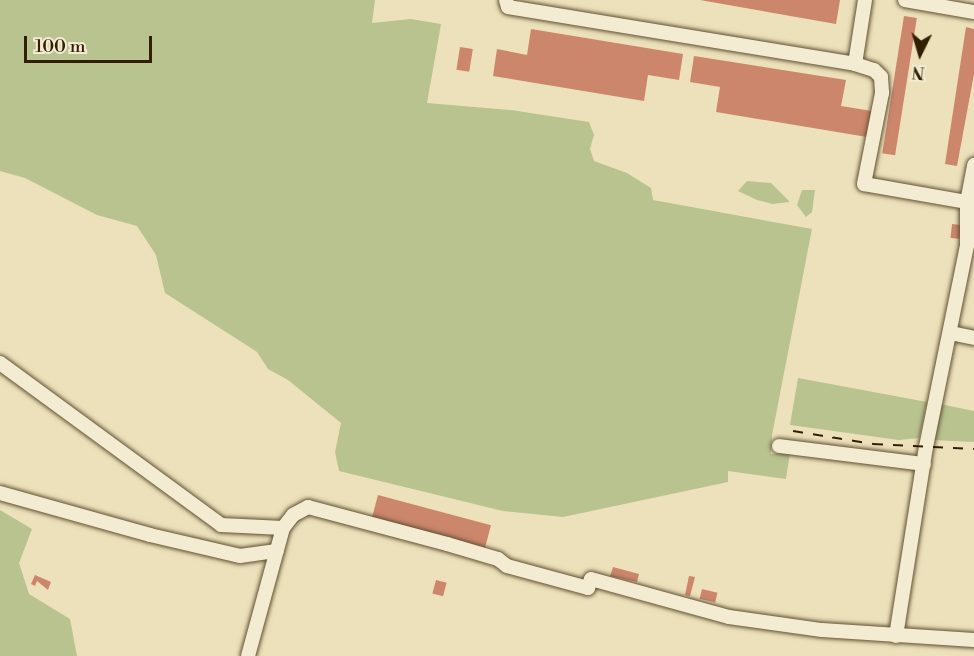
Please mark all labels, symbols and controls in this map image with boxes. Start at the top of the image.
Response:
scale bar [27,24,154,62]
north arrow [890,24,950,84]
text: 100 m [35,35,86,58]
text: N [911,61,926,82]

